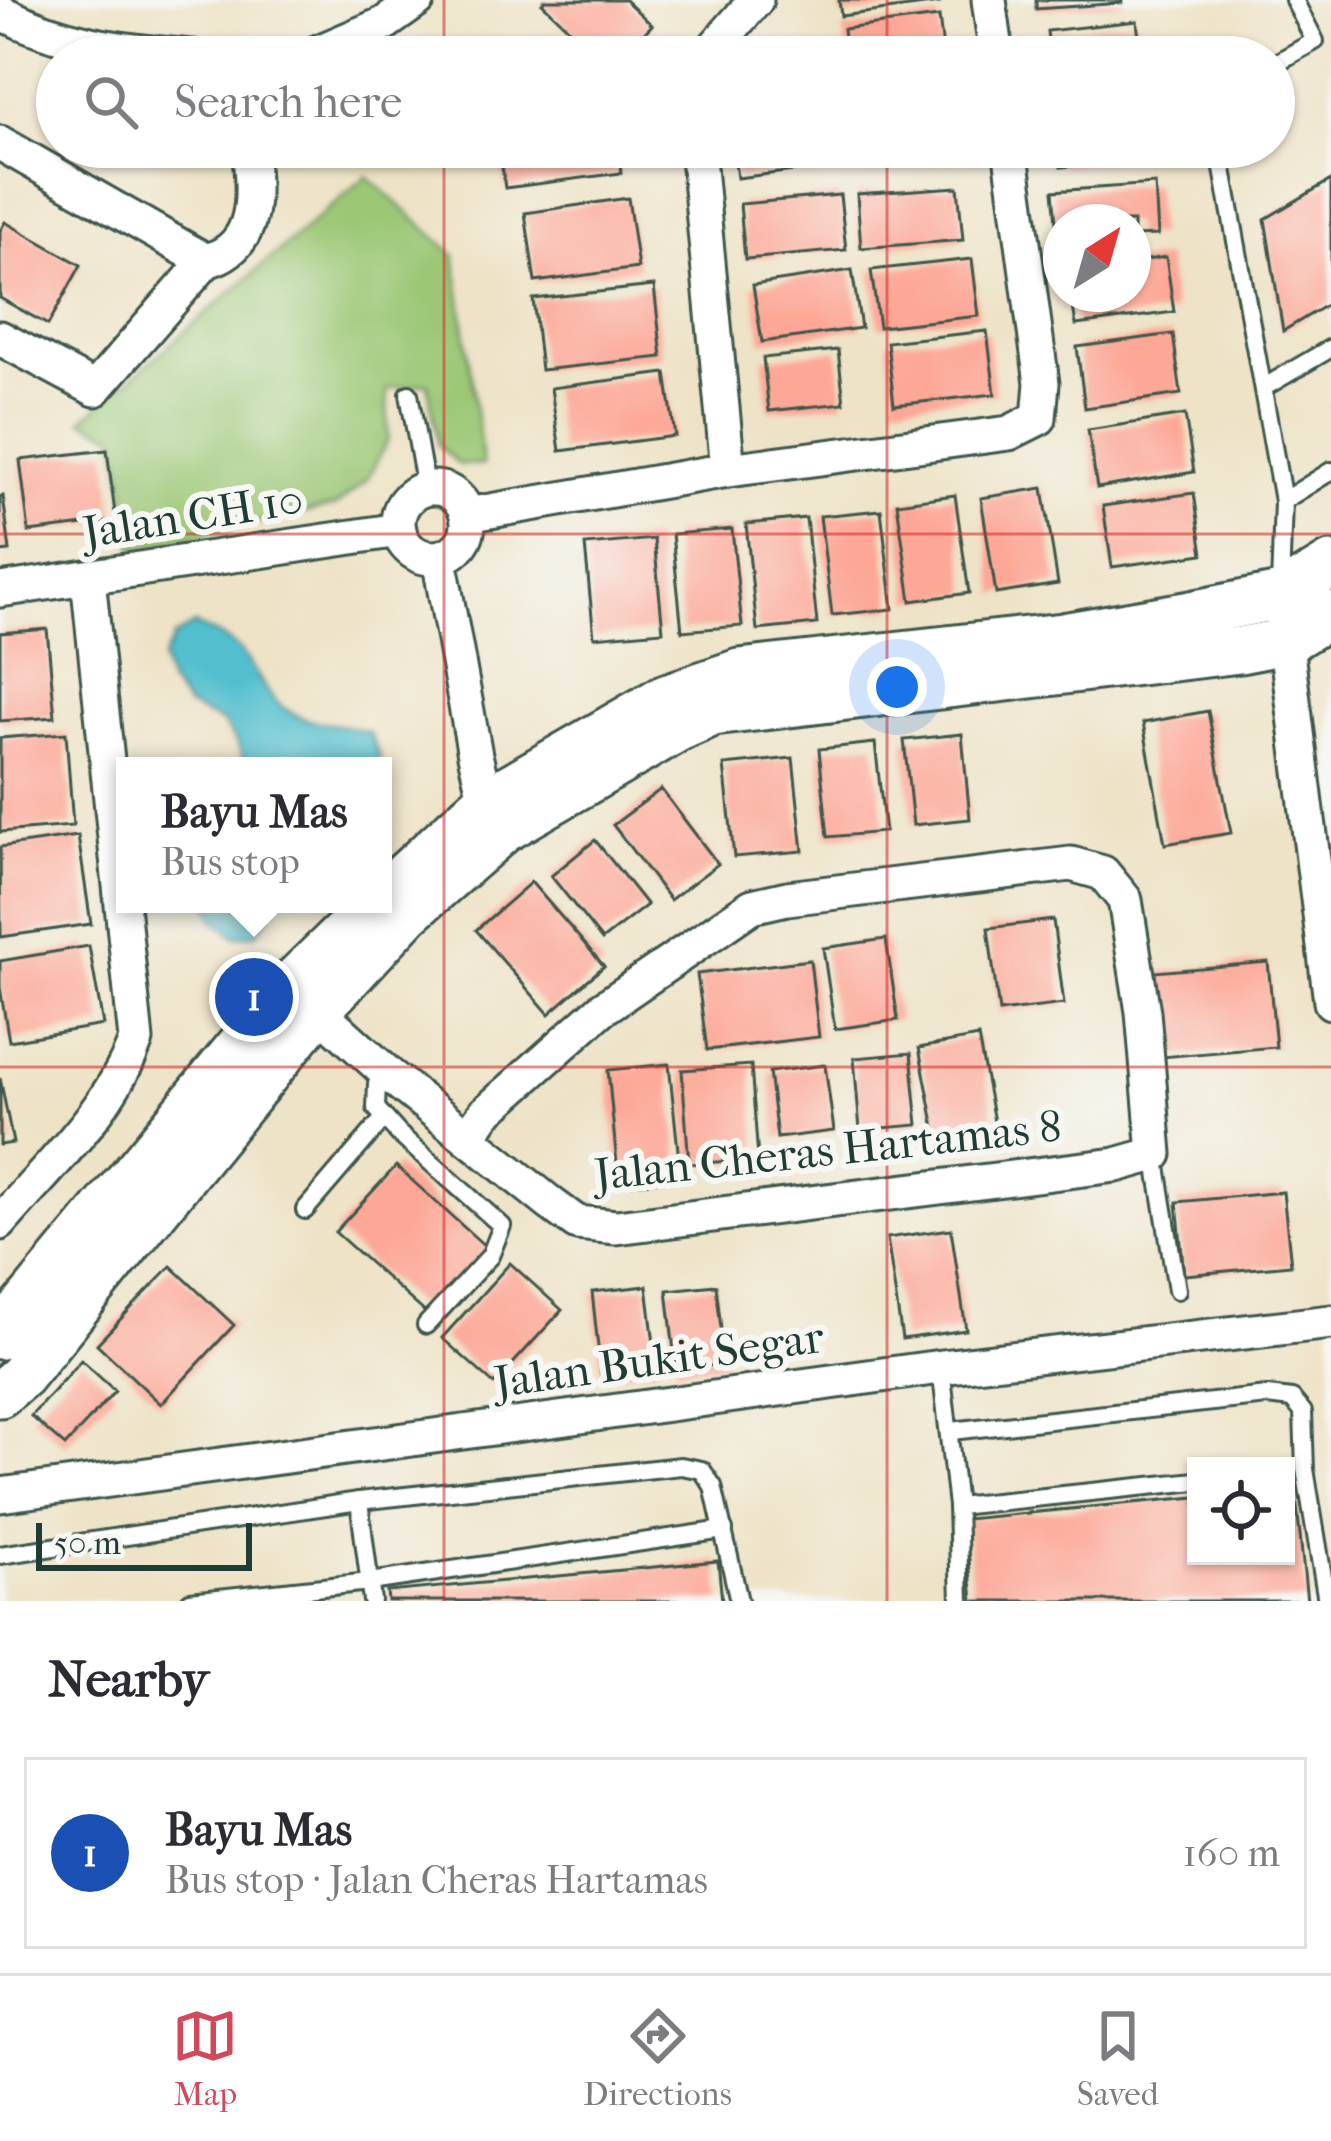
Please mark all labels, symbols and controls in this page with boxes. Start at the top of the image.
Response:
search box [36,36,1295,168]
icon: search [78,69,144,135]
text: Search here [174,76,402,129]
north arrow [1043,204,1151,312]
street label: Jalan CH 10 [76,472,307,560]
your location [867,657,927,717]
popup [116,757,392,913]
text: Bayu Mas [160,786,348,839]
text: Bus stop [160,839,300,885]
pin: 1 [215,952,293,1042]
street label: Jalan Cheras Hartamas 8 [589,1100,1064,1202]
street label: Jalan Bukit Segar [488,1311,828,1410]
map controls [1187,1457,1295,1565]
button: locate [1187,1457,1295,1565]
scale bar [36,1517,252,1570]
text: 50 m [54,1524,121,1563]
text: Nearby [48,1649,209,1709]
text: Bayu Mas [165,1804,352,1857]
text: 1 [83,1830,97,1876]
text: 160 m [1183,1830,1280,1876]
text: Bus stop · Jalan Cheras Hartamas [165,1857,708,1903]
tab: Map [172,2003,238,2114]
tab: Directions [583,2003,732,2114]
tab: Saved [1077,2003,1159,2114]

